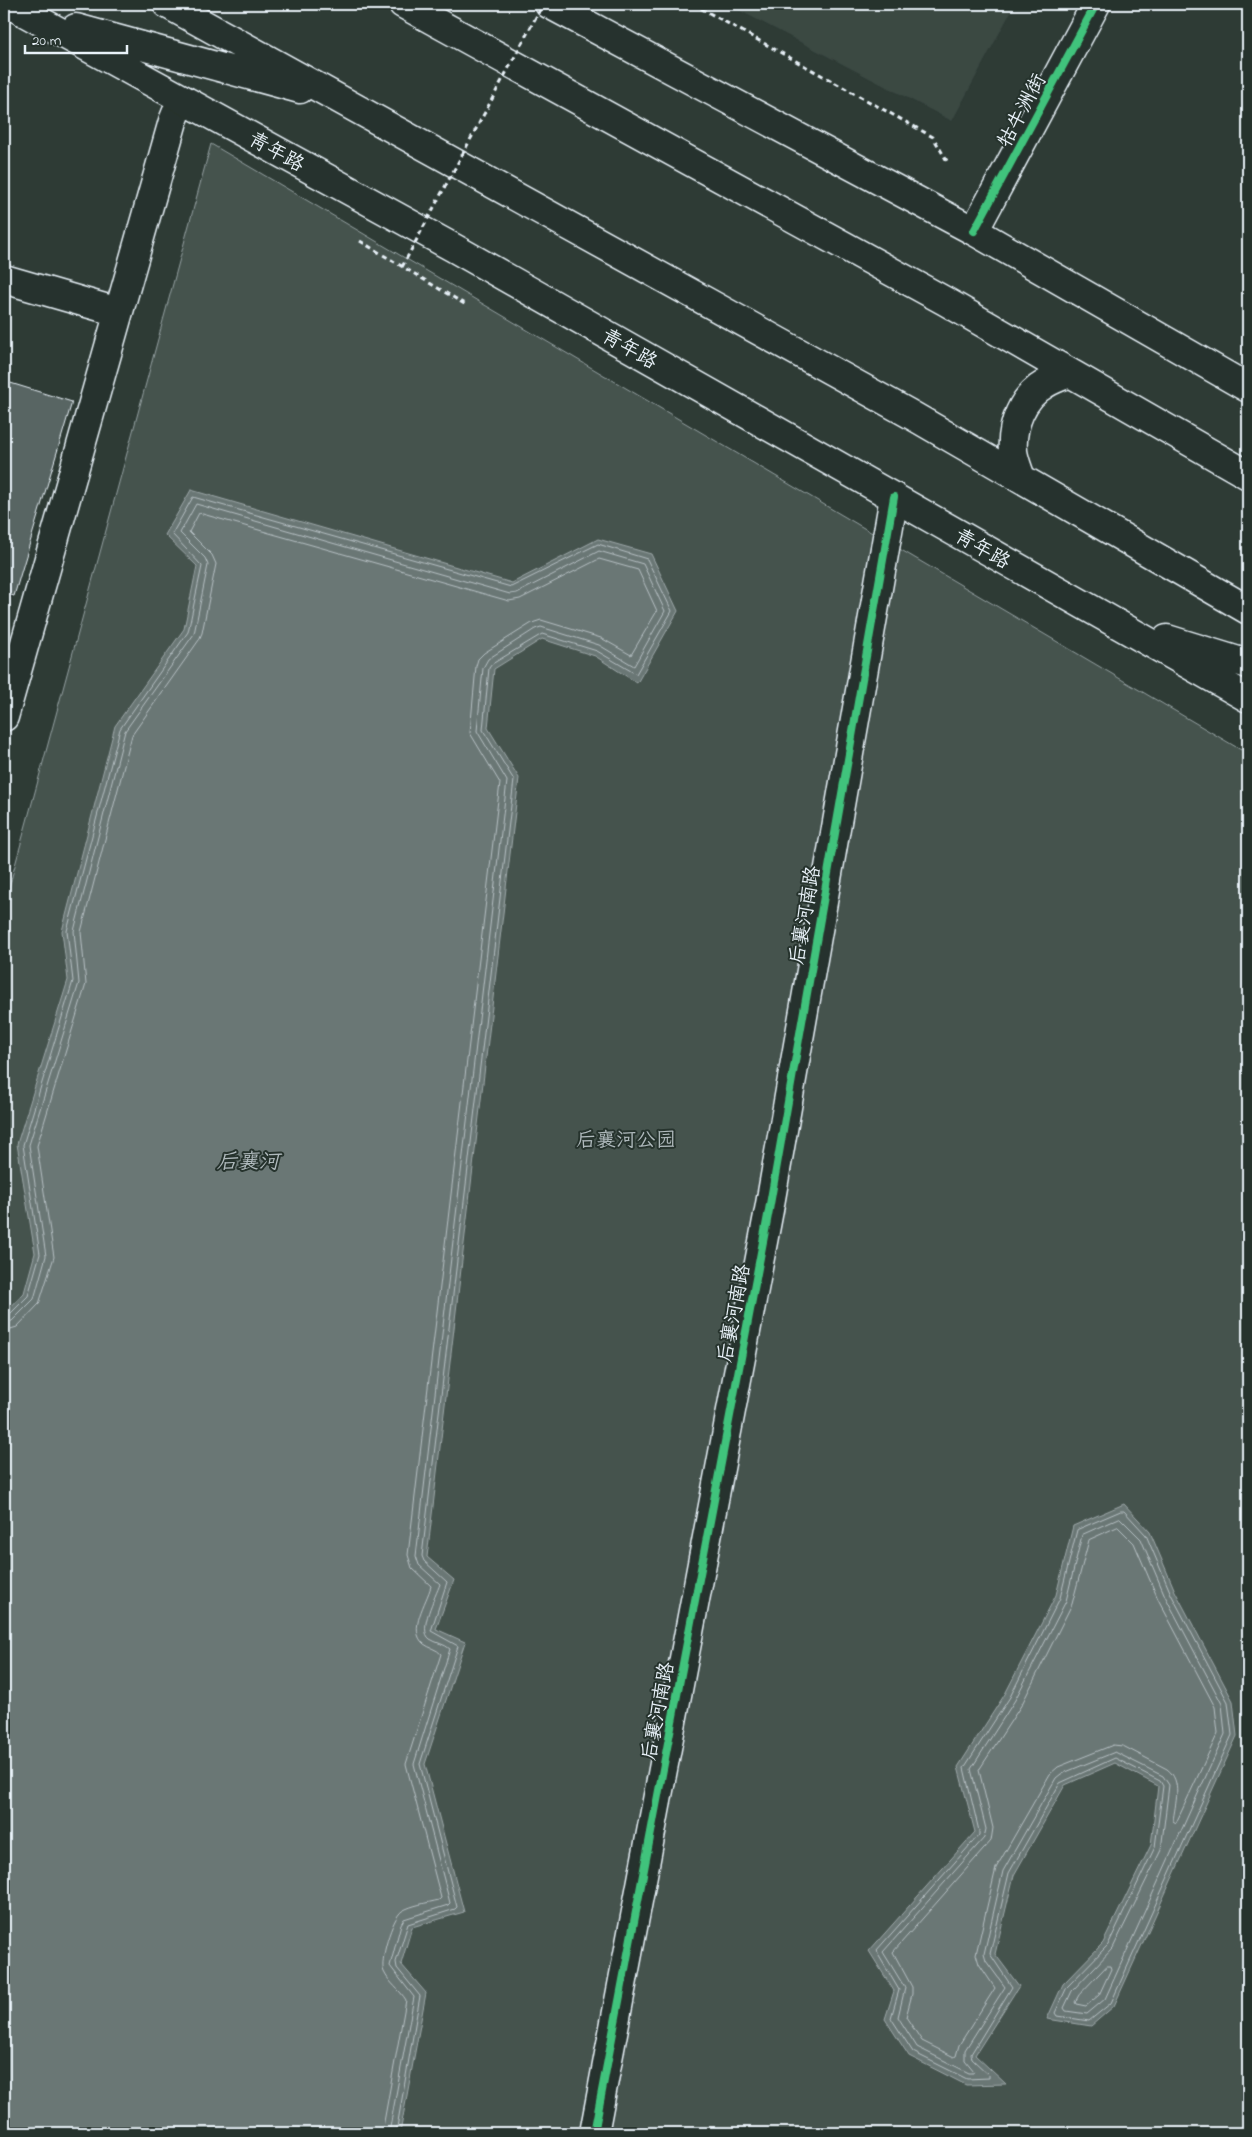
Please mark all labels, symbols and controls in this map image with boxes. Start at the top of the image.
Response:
scale bar [25,22,128,54]
text: 20 m [32,30,62,52]
street label: 牯牛洲街 [992,69,1055,153]
street label: 青年路 [243,126,310,181]
street label: 青年路 [596,323,663,378]
street label: 青年路 [949,523,1016,578]
street label: 后襄河南路 [783,863,830,967]
park label: 后襄河公园 [576,1127,676,1156]
water label: 后襄河 [217,1148,282,1178]
street label: 后襄河南路 [712,1261,759,1365]
street label: 后襄河南路 [636,1659,683,1763]

